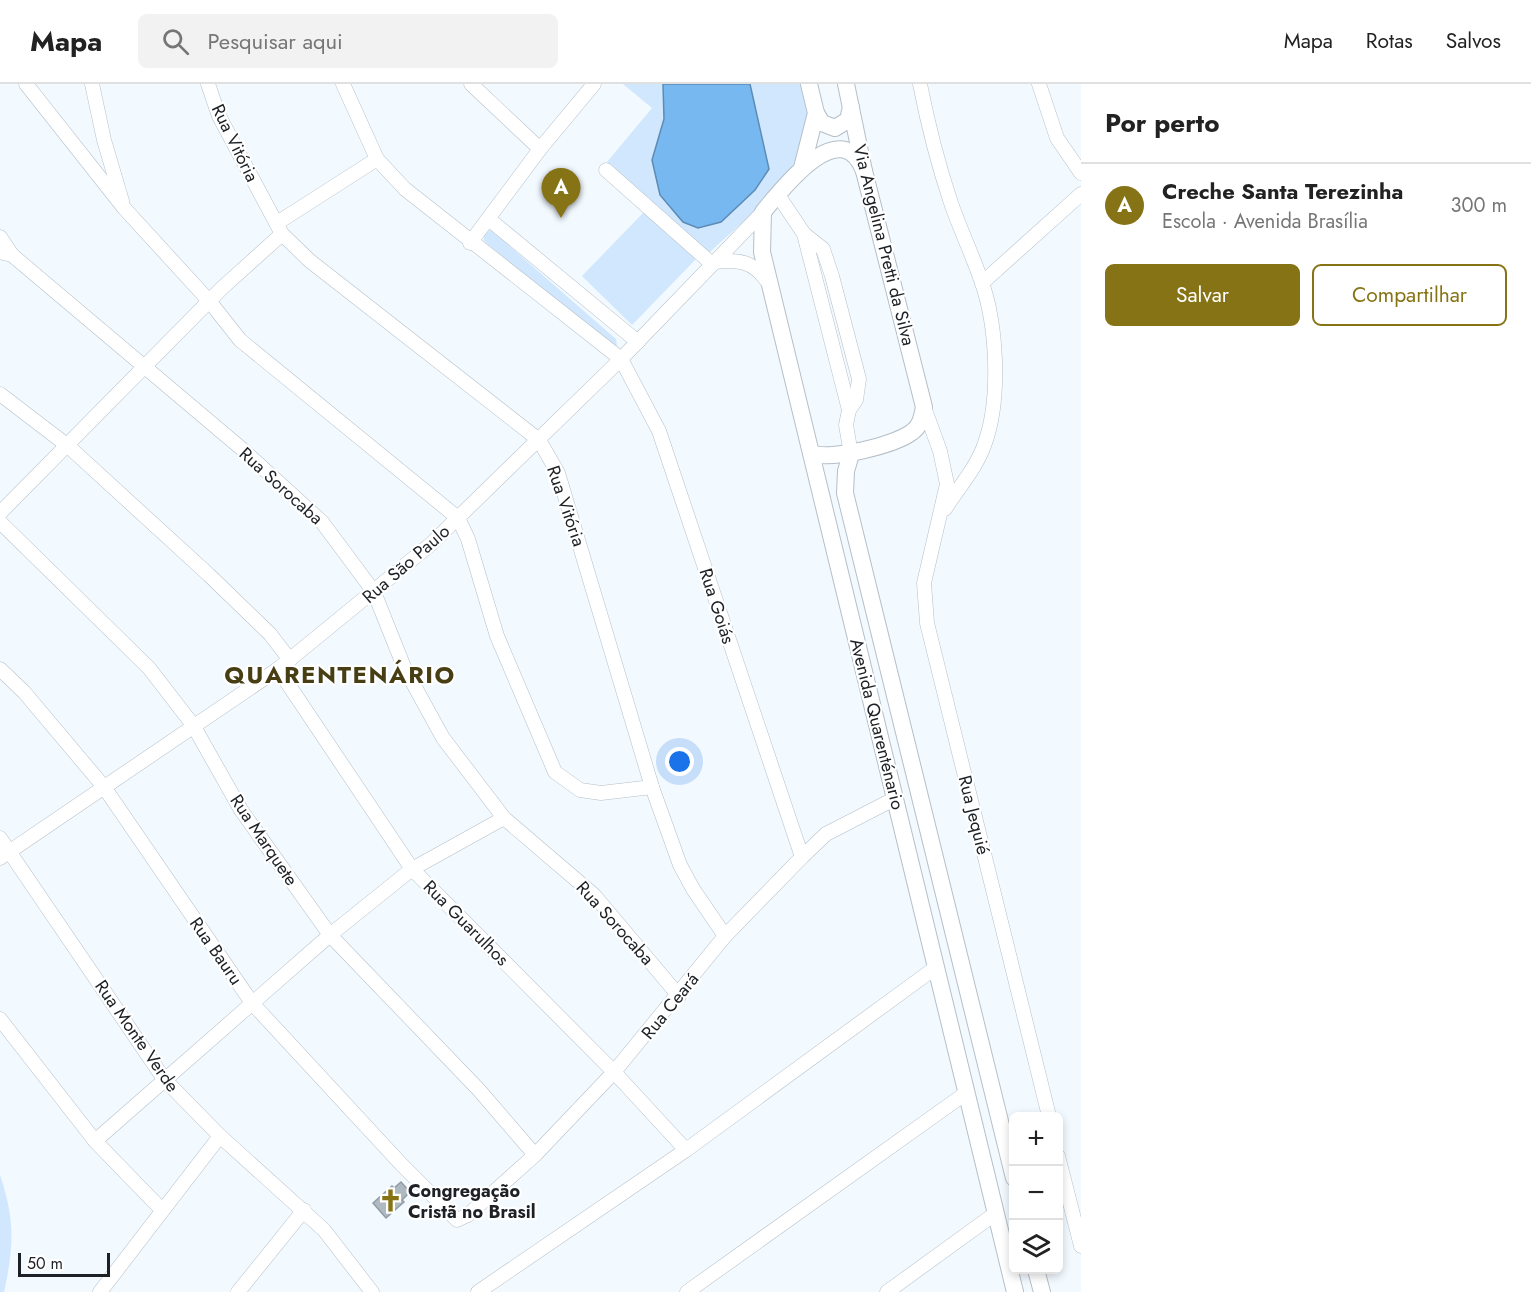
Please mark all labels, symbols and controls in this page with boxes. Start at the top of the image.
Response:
search box [138,14,558,68]
text: Mapa [30,21,102,62]
icon: search [159,25,192,58]
text: Pesquisar aqui [207,25,343,57]
text: Mapa [1284,26,1333,56]
text: Rotas [1366,26,1413,56]
text: Salvos [1446,26,1501,56]
street label: Rua Vitória [205,100,265,186]
text: Por perto [1105,104,1219,142]
street label: Via Angelina Pretti da Silva [846,142,922,348]
pin: A [542,168,580,218]
text: Creche Santa Terezinha [1162,175,1403,207]
text: A [1117,191,1132,220]
text: 300 m [1450,191,1507,220]
text: Escola · Avenida Brasília [1162,207,1368,236]
button: Salvar [1105,264,1300,326]
button: Compartilhar [1312,264,1507,326]
street label: Rua Sorocaba [233,441,329,531]
street label: Rua Vitória [540,462,592,550]
street label: Rua São Paulo [356,518,456,610]
street label: Rua Goiás [693,565,741,647]
street label: Avenida Quarenténario [843,636,911,813]
district label: QUARENTENÁRIO [224,657,456,692]
your location [665,747,694,776]
street label: Rua Jequié [952,773,996,857]
street label: Rua Marquete [224,789,304,891]
street label: Rua Guarulhos [417,874,515,972]
street label: Rua Sorocaba [570,875,660,971]
street label: Rua Bauru [183,912,249,990]
street label: Rua Ceará [635,967,705,1045]
street label: Rua Monte Verde [89,975,185,1097]
map controls [1009,1112,1063,1274]
button: + [1009,1112,1063,1166]
button: − [1009,1166,1063,1220]
place label: Congregação Cristã no Brasil [408,1178,536,1225]
church icon: Congregação Cristã no Brasil [377,1188,403,1214]
button: layers [1009,1220,1063,1274]
scale bar [18,1250,110,1278]
text: 50 m [27,1252,63,1275]

